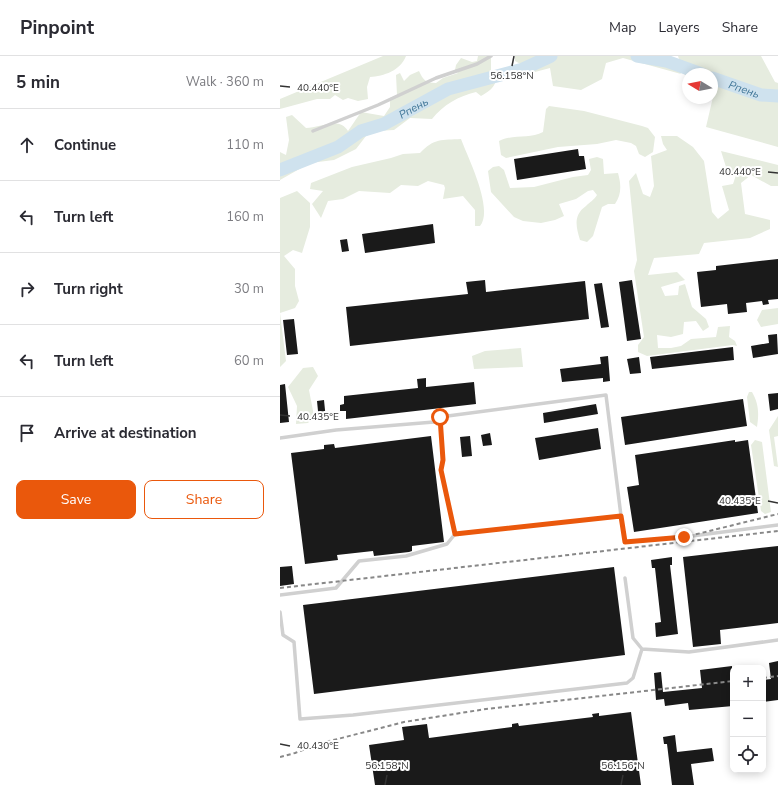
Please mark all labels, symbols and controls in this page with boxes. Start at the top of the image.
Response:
text: Pinpoint [20,15,94,41]
text: Map [609,18,636,37]
text: Layers [658,18,700,37]
text: Share [722,18,758,37]
north arrow [682,68,718,104]
text: 56.158°N [490,69,534,83]
text: 5 min [16,71,60,94]
text: Walk · 360 m [186,73,264,91]
water label: Рпень [727,77,761,102]
text: 40.440°E [297,81,339,95]
water label: Рпень [396,94,431,123]
icon: ahead [16,134,38,156]
text: Continue [54,135,116,155]
text: 110 m [226,136,264,154]
text: 40.440°E [719,165,761,179]
icon: left [16,206,38,228]
text: Turn left [54,207,113,227]
text: 160 m [226,208,264,226]
icon: right [16,278,38,300]
text: Turn right [54,279,123,299]
text: 30 m [234,280,264,298]
icon: left [16,350,38,372]
text: Turn left [54,351,113,371]
text: 60 m [234,352,264,370]
route start [431,408,449,426]
text: 40.435°E [297,410,339,424]
icon: arrive [16,422,38,444]
text: Arrive at destination [54,423,197,443]
button: Save [16,480,136,519]
button: Share [144,480,264,519]
text: 40.435°E [719,494,761,508]
route end [675,528,693,546]
map controls [730,665,766,773]
button: + [730,665,766,701]
button: − [730,701,766,737]
button: locate [730,737,766,773]
text: 40.430°E [297,739,339,753]
text: 56.158°N [365,759,409,773]
text: 56.156°N [601,759,645,773]

